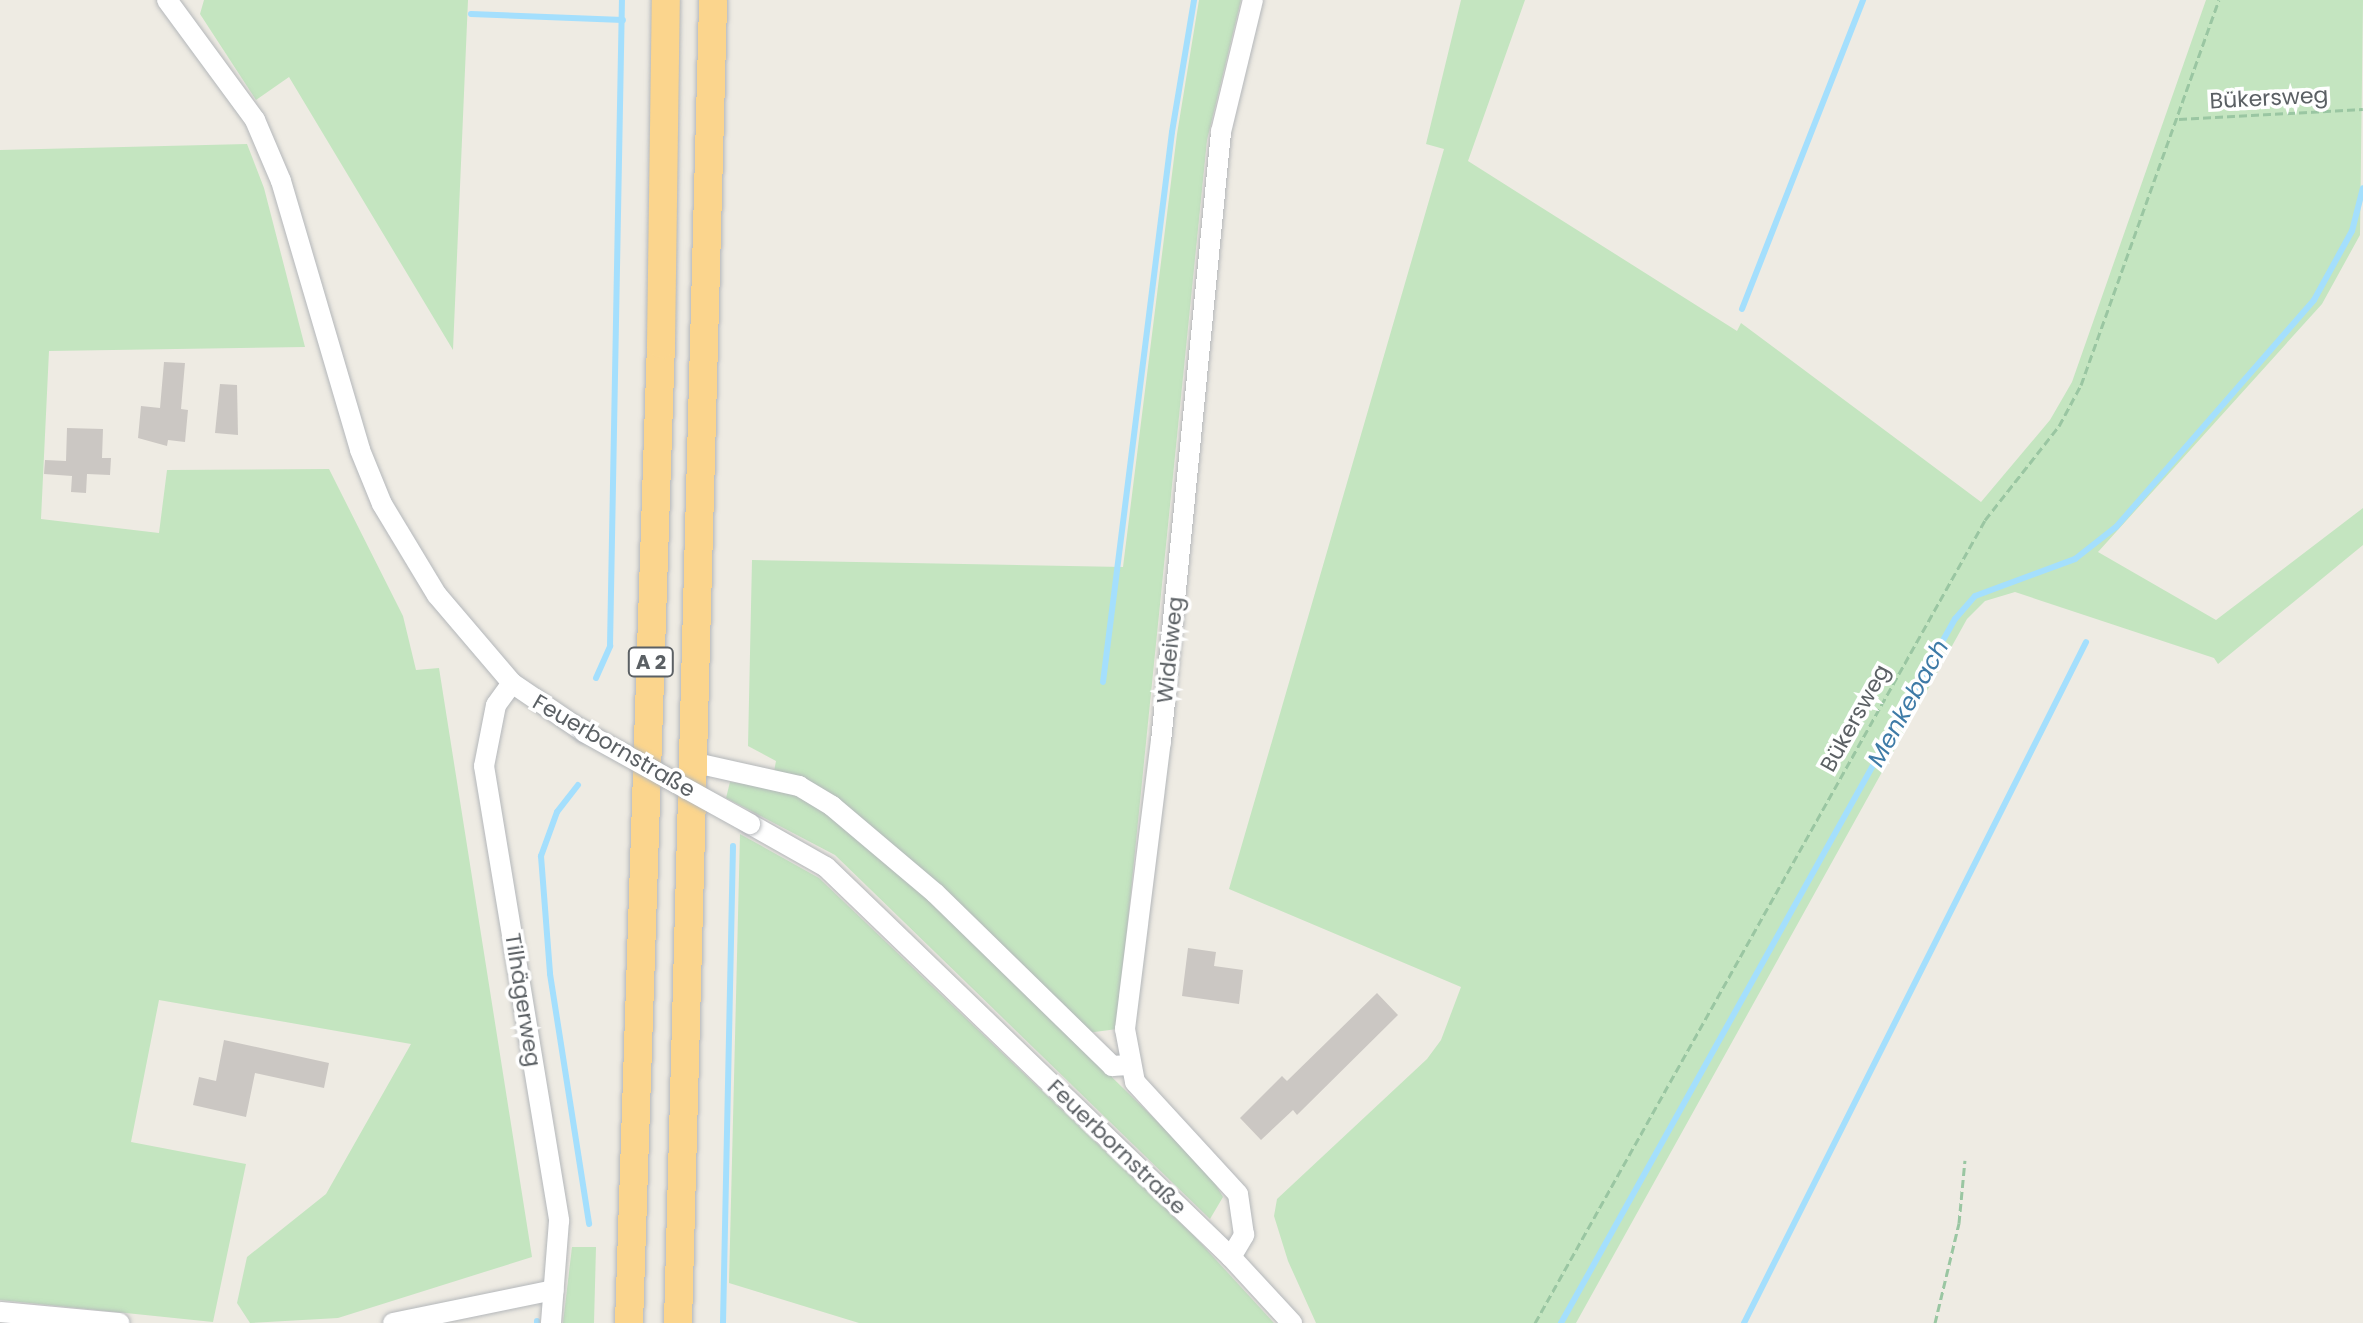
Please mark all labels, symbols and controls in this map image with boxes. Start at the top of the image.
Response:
street label: Bükersweg [2209,82,2329,114]
street label: Wideiweg [1151,595,1189,705]
water label: Menkebach [1861,635,1955,771]
road number: A 2 [627,646,675,678]
street label: Bükersweg [1815,660,1895,776]
street label: Feuerbornstraße [528,689,700,803]
street label: Tilhägerweg [499,931,547,1069]
street label: Feuerbornstraße [1042,1074,1192,1220]

